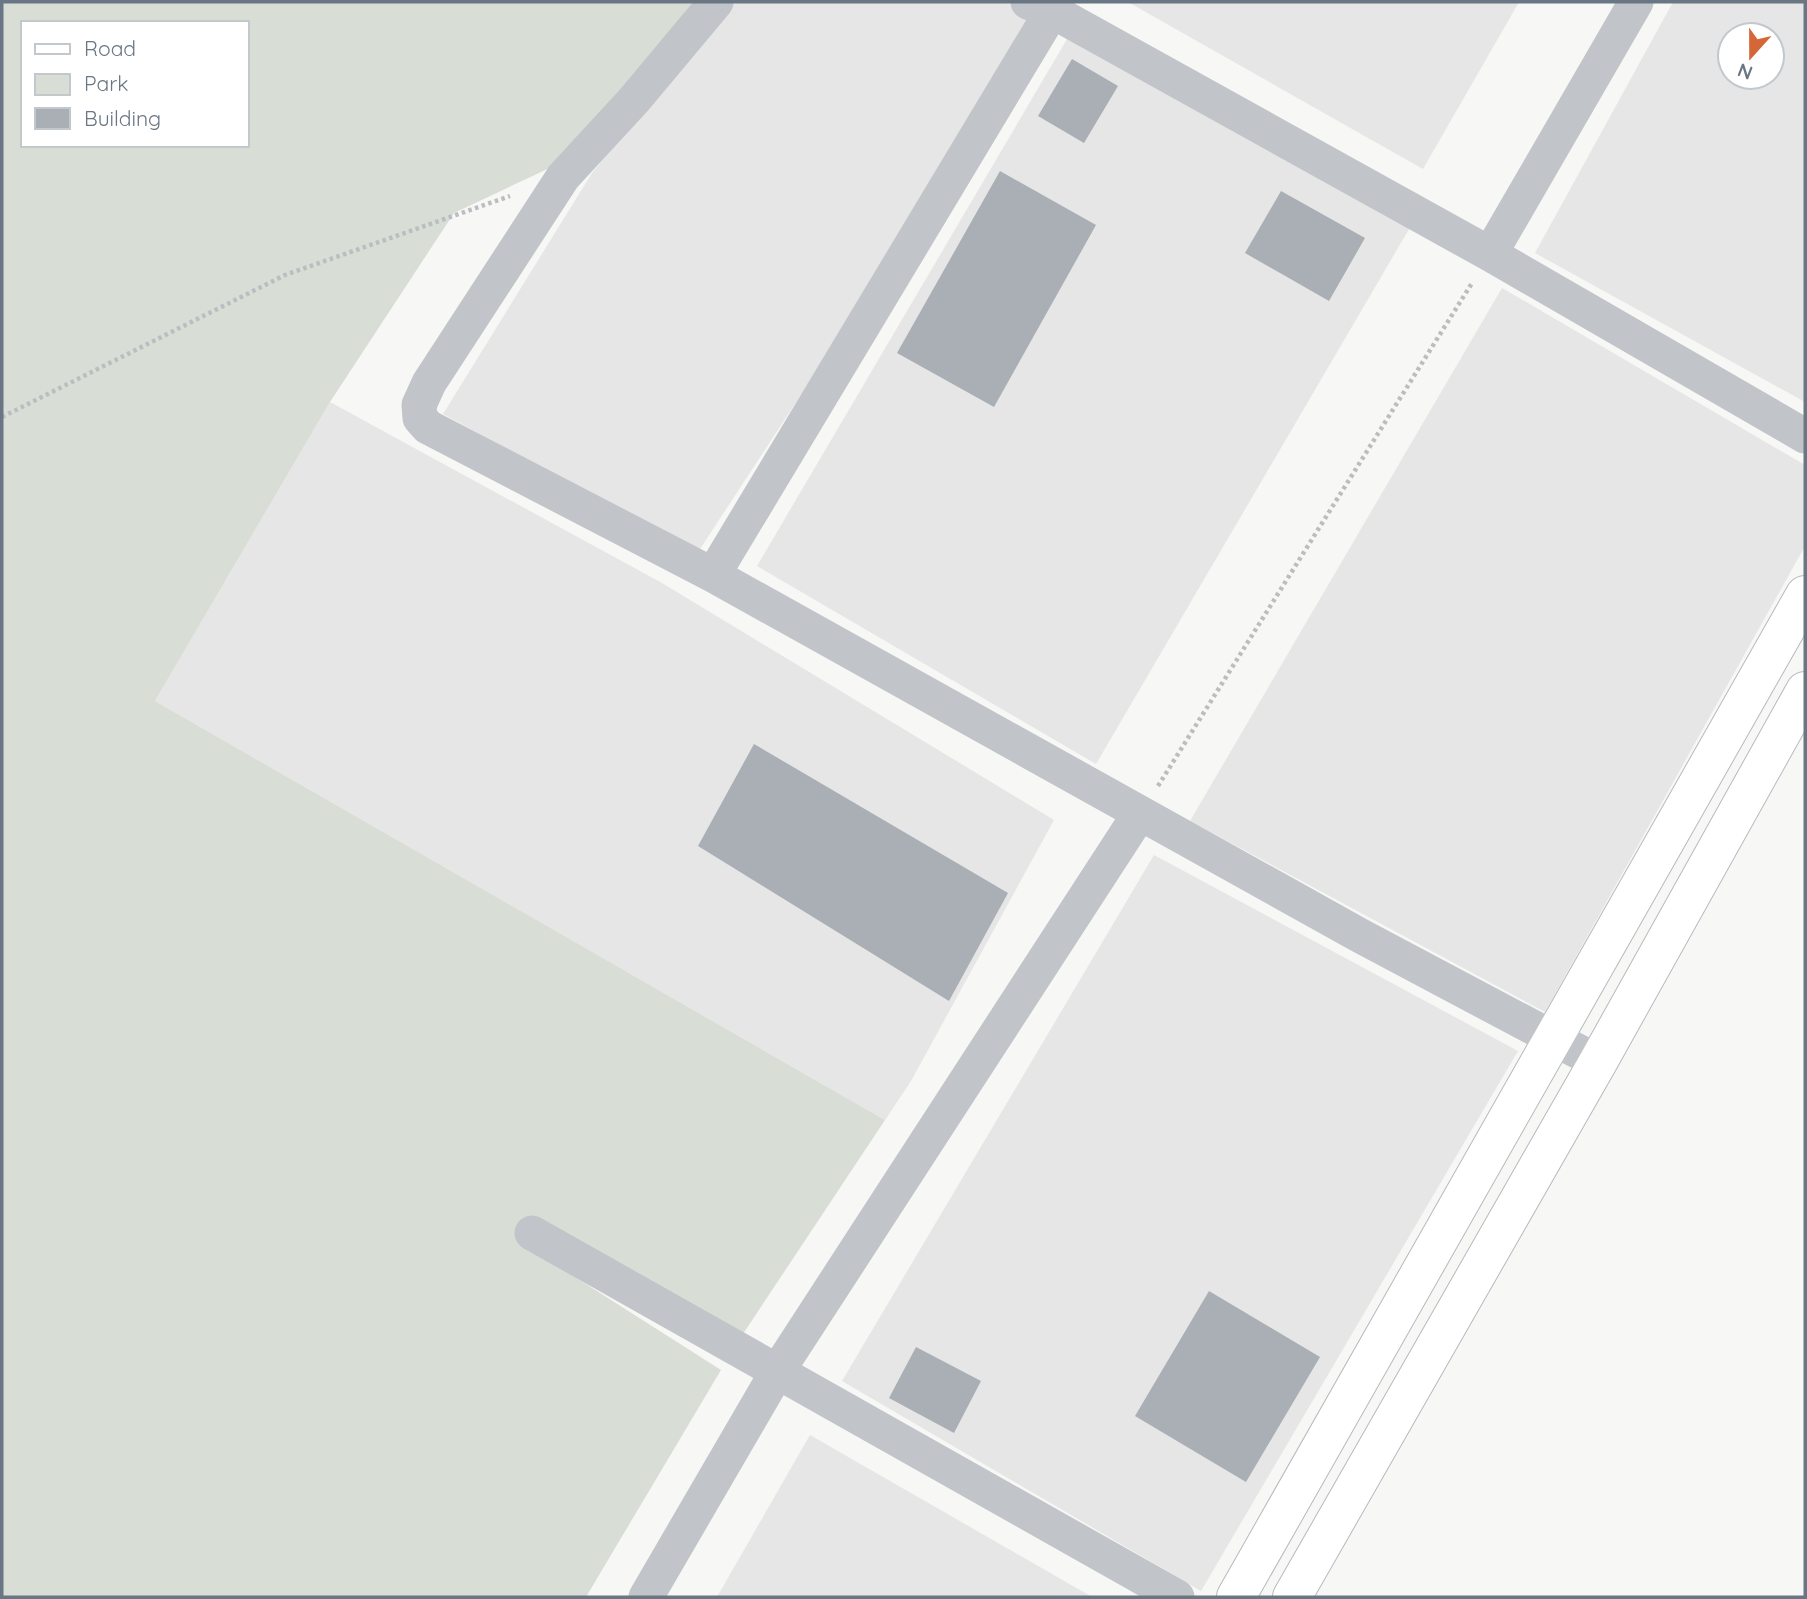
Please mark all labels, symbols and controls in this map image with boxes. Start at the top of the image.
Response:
legend [21,21,248,147]
north arrow [1716,21,1786,91]
text: Road [84,35,136,61]
text: N [1734,58,1756,86]
text: Park [84,70,128,96]
text: Building [84,105,161,131]

